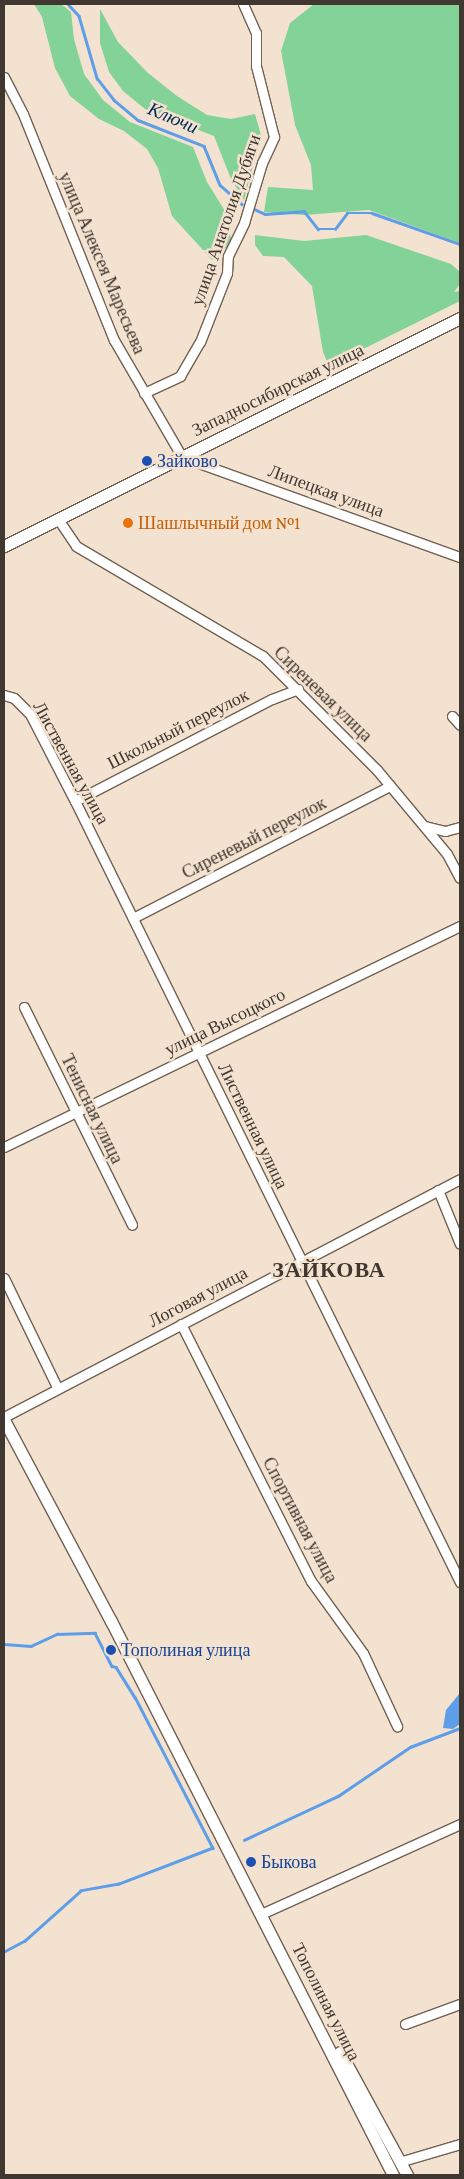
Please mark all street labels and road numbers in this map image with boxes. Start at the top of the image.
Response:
street label: улица Анатолия Дубяги [187,132,265,308]
street label: улица Алексея Маресьева [54,169,150,357]
street label: Западносибирская улица [189,339,367,441]
street label: Липецкая улица [265,460,387,522]
street label: Сиреневая улица [269,642,377,746]
street label: Школьный переулок [104,684,252,774]
street label: Лиственная улица [28,698,114,828]
street label: Сиреневый переулок [178,792,330,884]
street label: улица Высоцкого [161,984,289,1060]
street label: Тенисная улица [56,1051,128,1167]
street label: Лиственная улица [213,1060,293,1192]
street label: Логовая улица [145,1262,251,1332]
street label: Спортивная улица [258,1454,342,1586]
street label: Тополиная улица [287,1939,365,2065]

